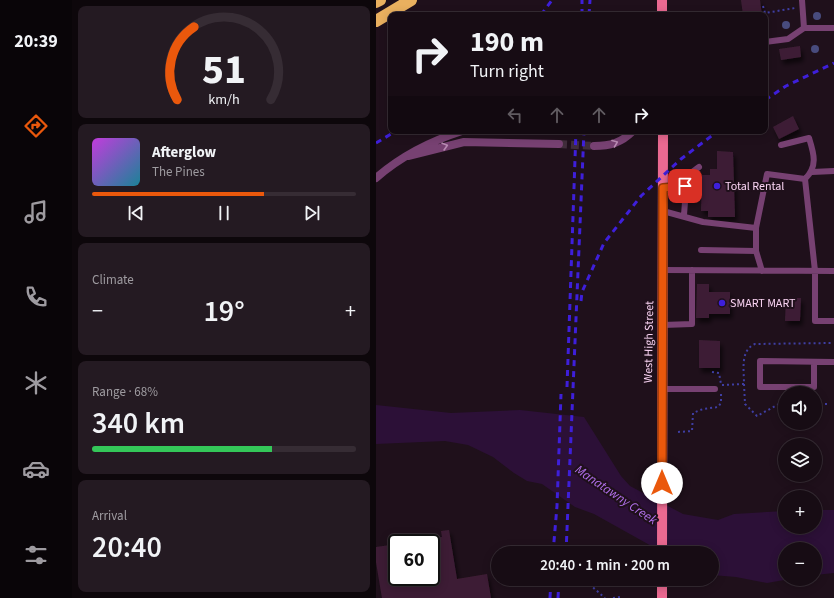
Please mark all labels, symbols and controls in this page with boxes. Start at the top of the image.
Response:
text: 190 m [470,22,544,62]
icon: right [404,28,456,80]
text: 20:39 [14,29,58,54]
text: 51 [202,40,246,100]
text: Turn right [470,59,544,84]
text: km/h [208,89,240,110]
icon: left [504,104,526,126]
icon: ahead [546,104,568,126]
icon: ahead [588,104,610,126]
icon: right [630,104,652,126]
icon: directions [22,112,50,140]
one-way arrow [611,139,618,147]
text: Afterglow [152,142,216,163]
one-way arrow [441,142,448,151]
text: The Pines [152,163,205,181]
pin [668,169,702,203]
icon: arrive [674,175,696,197]
place label: Total Rental [725,178,784,195]
marker: Total Rental [712,181,722,191]
icon: music [22,198,50,226]
icon: previous [125,202,147,224]
icon: pause [213,202,235,224]
icon: next [301,202,323,224]
text: Climate [92,271,134,289]
icon: phone [22,283,50,311]
text: 19° [203,290,245,333]
text: − [92,295,103,327]
text: + [345,295,356,327]
place label: SMART MART [730,295,796,312]
marker: SMART MART [717,298,727,308]
street label: West High Street [640,301,658,383]
icon: climate [22,369,50,397]
text: Range · 68% [92,383,158,401]
map controls [778,386,822,586]
button: sound [778,386,822,430]
text: 340 km [92,402,185,445]
button: layers [778,438,822,482]
icon: car [22,455,50,483]
water label: Manatawny Creek [571,461,661,530]
position arrow [641,462,683,504]
button: + [778,490,822,534]
text: Arrival [92,507,127,525]
text: 20:40 [92,526,162,569]
speed limit sign: 60 [388,534,440,586]
icon: filters [22,541,50,569]
button: − [778,542,822,586]
text: 20:40 · 1 min · 200 m [540,555,670,576]

